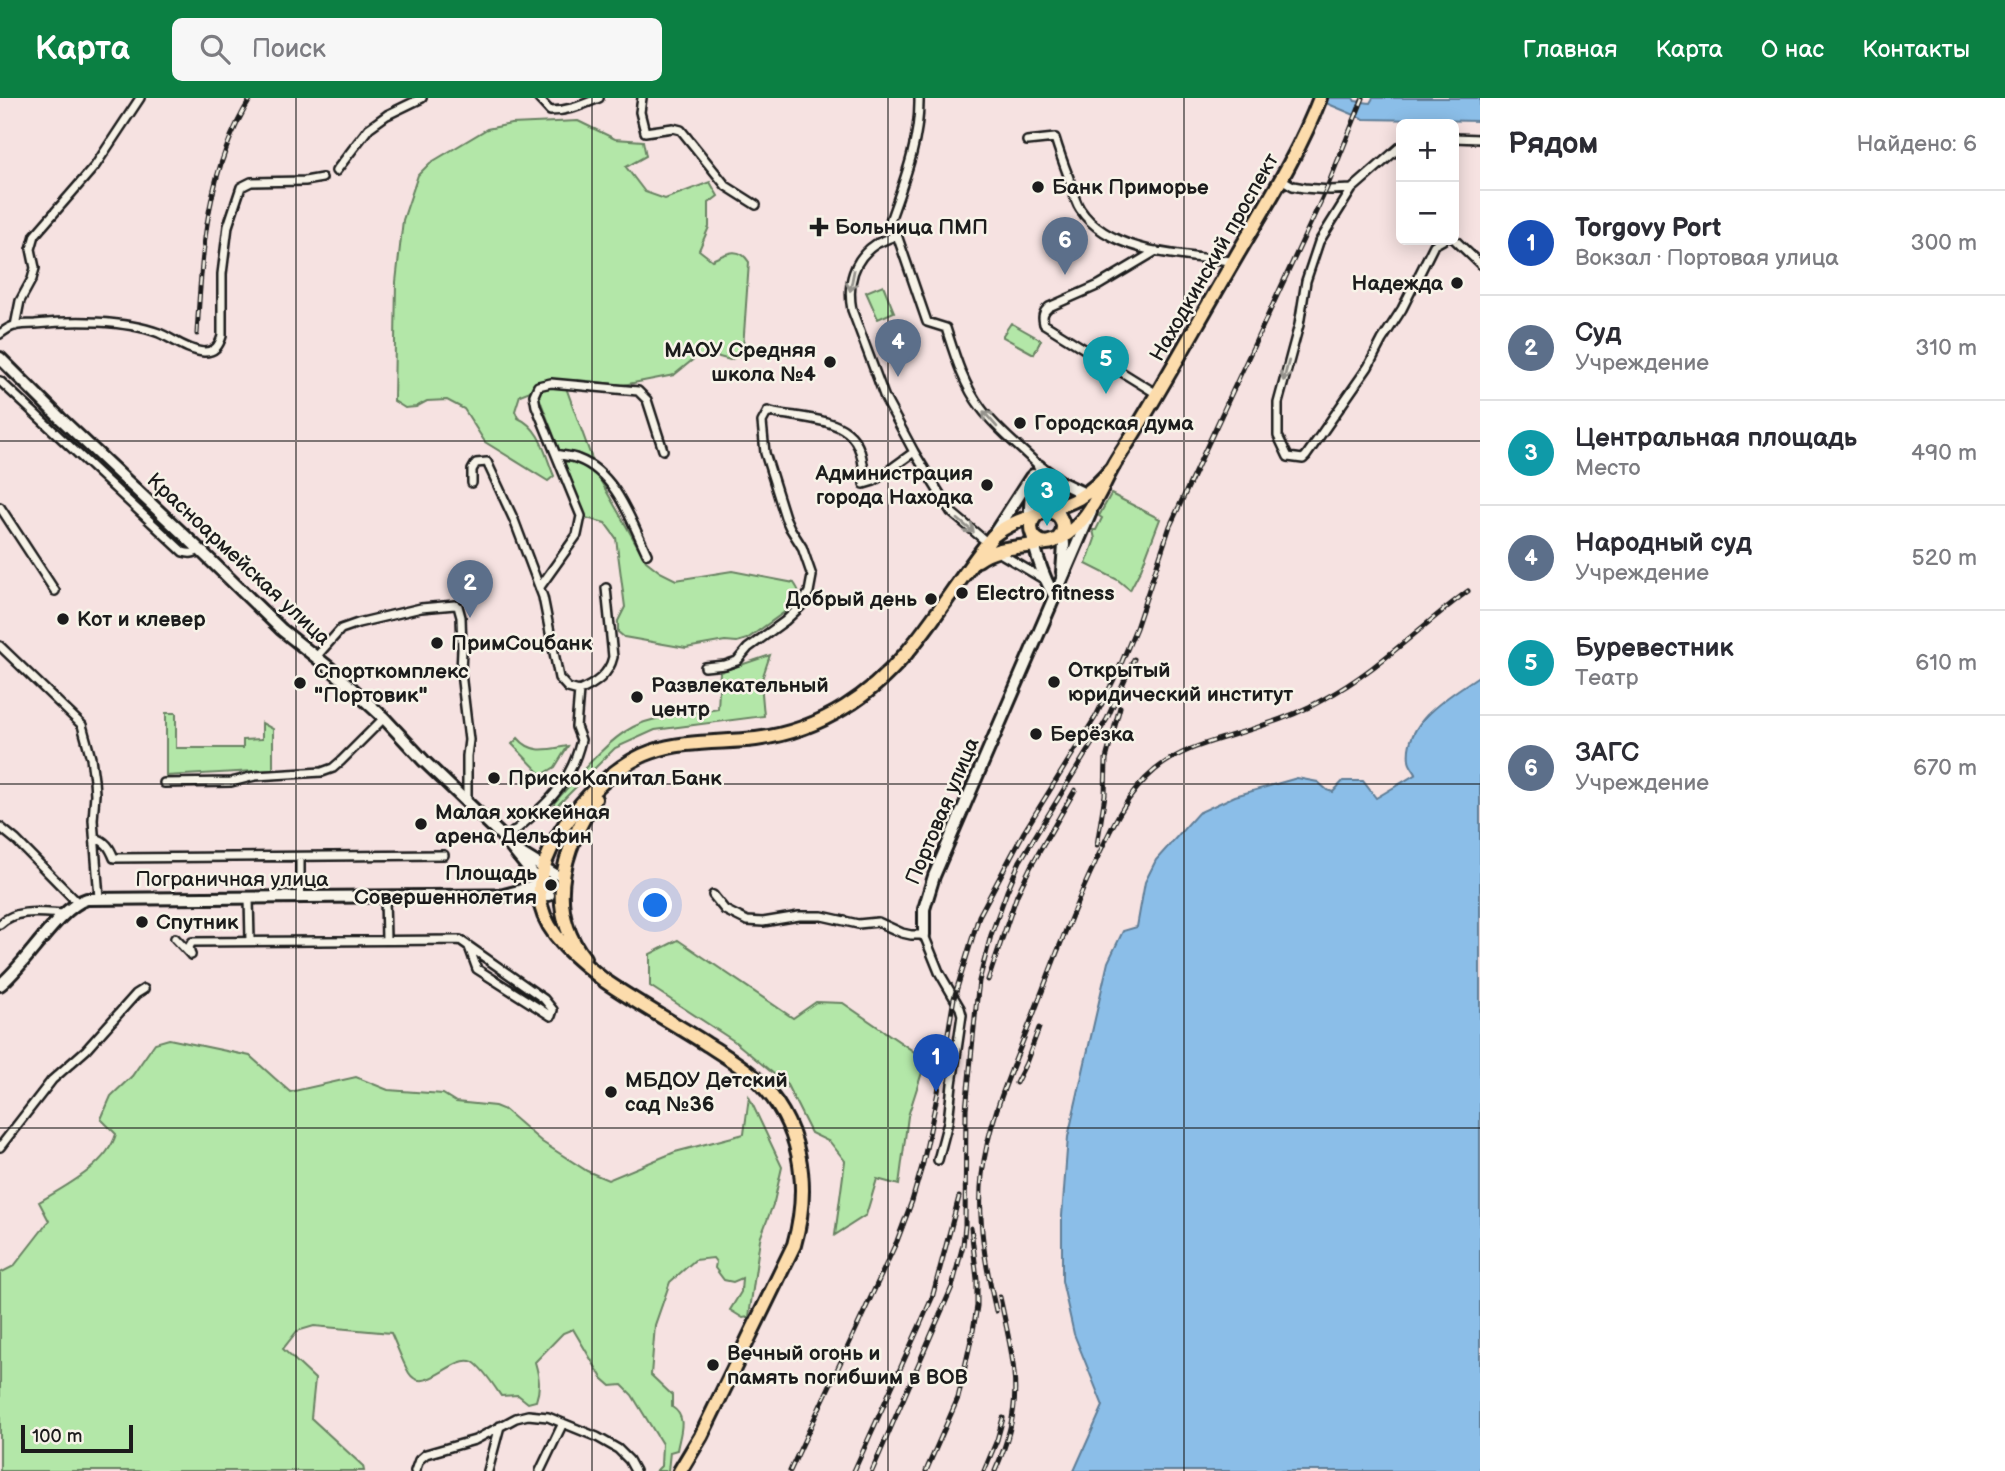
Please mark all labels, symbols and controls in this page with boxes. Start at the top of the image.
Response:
search box [172,18,662,81]
text: Карта [35,29,130,69]
icon: search [196,30,234,68]
text: Поиск [252,34,326,65]
text: Главная [1523,35,1617,64]
text: Карта [1655,35,1723,64]
text: О нас [1761,35,1824,64]
text: Контакты [1862,35,1970,64]
map controls [1396,119,1459,245]
button: + [1396,119,1459,182]
text: Рядом [1508,126,1598,162]
text: Найдено: 6 [1856,130,1977,158]
street label: Находкинский проспект [1145,149,1284,366]
place label: Банк Приморье [1052,175,1209,200]
marker: Банк Приморье [1030,179,1046,195]
button: − [1396,182,1459,245]
text: Torgovy Port [1575,213,1721,244]
place label: Больница ПМП [835,215,988,240]
marker: Больница ПМП [809,217,829,237]
pin: 6 [1042,217,1088,275]
text: 1 [1526,229,1536,257]
text: 300 m [1911,229,1977,257]
text: Вокзал · Портовая улица [1575,244,1839,272]
one-way arrow [845,269,858,292]
place label: Надежда [1352,271,1444,296]
marker: Надежда [1449,275,1465,291]
text: Суд [1575,318,1621,349]
pin: 4 [875,319,921,377]
text: 2 [1524,334,1538,362]
text: 310 m [1915,334,1977,362]
pin: 5 [1083,336,1129,394]
place label: МАОУ Средняя школа №4 [664,338,817,387]
text: Учреждение [1575,349,1709,377]
marker: МАОУ Средняя школа №4 [822,354,838,370]
one-way arrow [1279,360,1292,382]
one-way arrow [982,410,998,428]
place label: Городская дума [1034,411,1194,436]
marker: Городская дума [1012,415,1028,431]
text: Центральная площадь [1575,423,1857,454]
text: 3 [1524,439,1538,467]
text: 490 m [1911,439,1977,467]
text: Место [1575,454,1641,482]
place label: Администрация города Находка [815,461,974,510]
street label: Красноармейская улица [142,468,336,651]
pin: 3 [1024,468,1070,526]
marker: Администрация города Находка [979,477,995,493]
one-way arrow [957,518,975,534]
text: Народный суд [1575,528,1752,559]
text: 4 [1524,544,1538,572]
text: 520 m [1911,544,1977,572]
text: Учреждение [1575,559,1709,587]
pin: 2 [447,560,493,618]
place label: Electro fitness [976,581,1115,606]
marker: Electro fitness [954,585,970,601]
place label: Добрый день [786,587,917,612]
marker: Добрый день [923,591,939,607]
place label: Кот и клевер [77,607,206,632]
marker: Кот и клевер [55,611,71,627]
place label: ПримСоцбанк [451,631,593,656]
text: Буревестник [1575,633,1734,664]
marker: ПримСоцбанк [429,635,445,651]
text: 5 [1524,649,1538,677]
text: 610 m [1915,649,1977,677]
place label: Открытый юридический институт [1068,658,1293,707]
place label: Спорткомплекс "Портовик" [314,659,469,708]
text: Театр [1575,664,1638,692]
place label: Развлекательный центр [651,673,829,722]
marker: Открытый юридический институт [1046,674,1062,690]
marker: Спорткомплекс "Портовик" [292,675,308,691]
marker: Развлекательный центр [629,689,645,705]
place label: Берёзка [1050,722,1135,747]
marker: Берёзка [1028,726,1044,742]
street label: Портовая улица [900,733,985,888]
text: ЗАГС [1575,738,1639,769]
text: 6 [1524,754,1538,782]
text: 670 m [1913,754,1977,782]
place label: ПрискоКапитал Банк [508,766,722,791]
text: Учреждение [1575,769,1709,797]
marker: ПрискоКапитал Банк [486,770,502,786]
place label: Малая хоккейная арена Дельфин [435,800,610,849]
marker: Малая хоккейная арена Дельфин [413,816,429,832]
place label: Площадь Совершеннолетия [354,861,537,910]
street label: Пограничная улица [135,867,329,892]
marker: Площадь Совершеннолетия [543,877,559,893]
your location [638,888,672,922]
place label: Спутник [156,910,239,935]
marker: Спутник [134,914,150,930]
pin: 1 [913,1034,959,1092]
place label: МБДОУ Детский сад №36 [625,1068,788,1117]
marker: МБДОУ Детский сад №36 [603,1084,619,1100]
place label: Вечный огонь и память погибшим в ВОВ [727,1341,968,1390]
marker: Вечный огонь и память погибшим в ВОВ [705,1357,721,1373]
scale bar [21,1422,133,1454]
text: 100 m [32,1425,83,1448]

